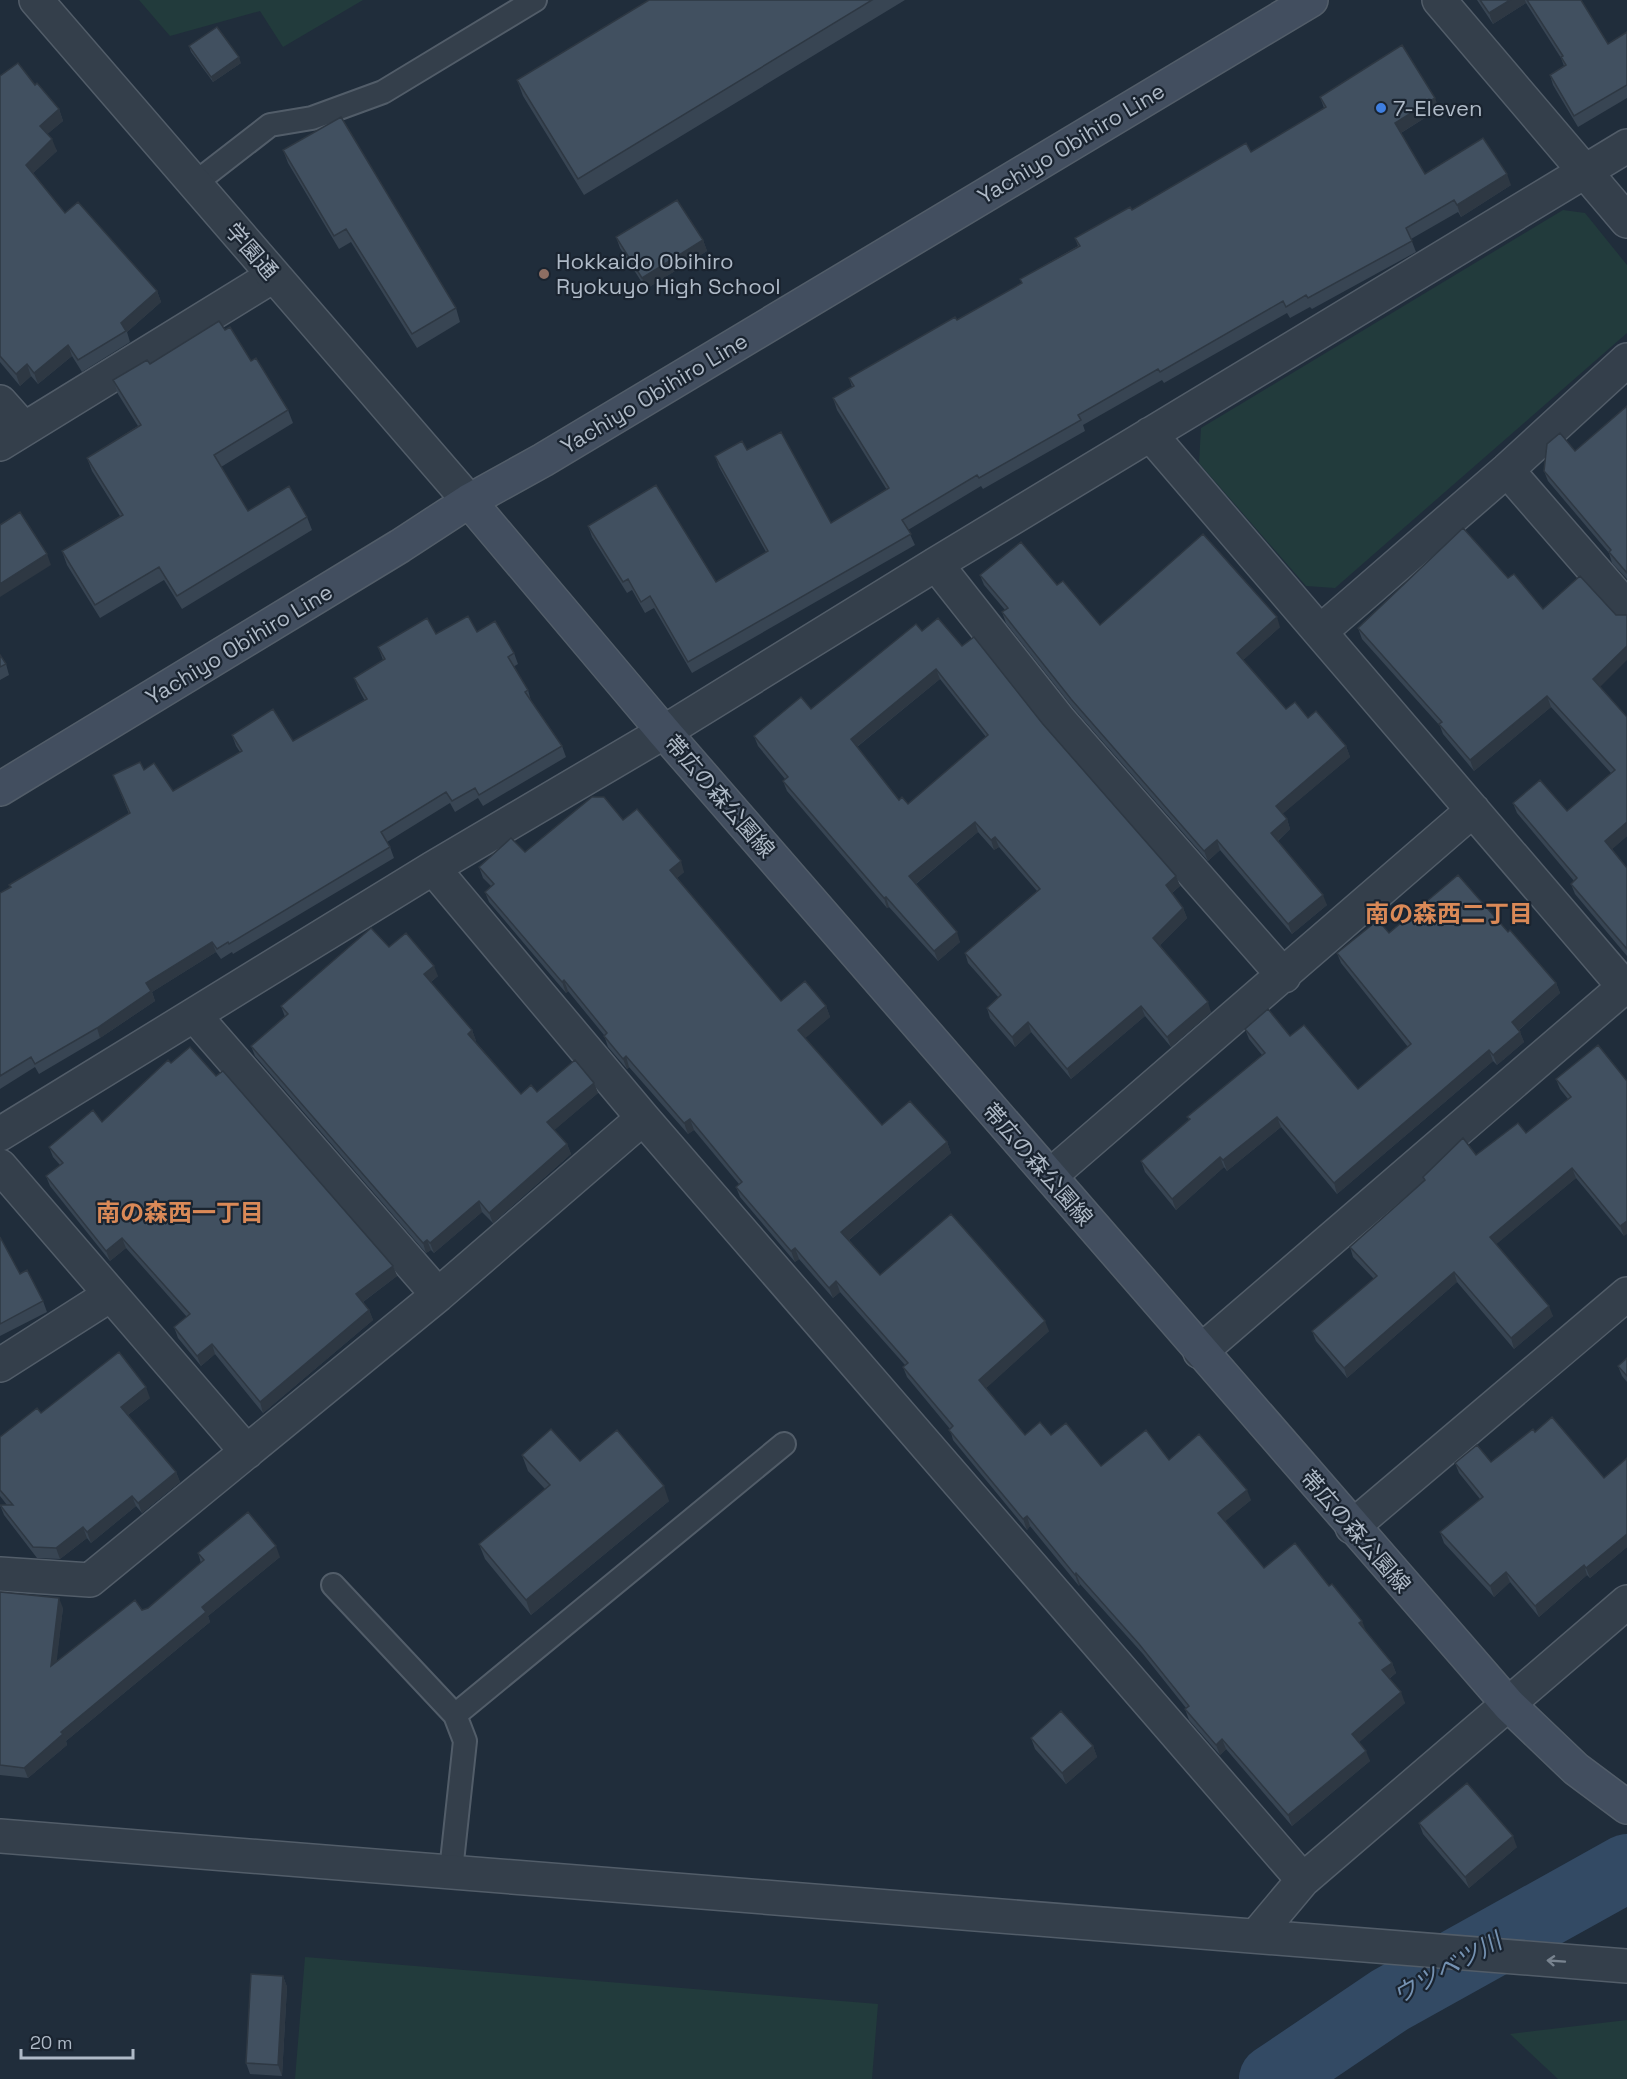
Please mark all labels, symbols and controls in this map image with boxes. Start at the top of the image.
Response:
street label: Yachiyo Obihiro Line [973,76,1169,210]
place label: 7-Eleven [1393,94,1482,122]
marker: 7-Eleven [1374,101,1388,115]
street label: 学園通 [220,217,284,285]
place label: Hokkaido Obihiro Ryokuyo High School [556,247,781,300]
marker: Hokkaido Obihiro Ryokuyo High School [537,267,551,281]
street label: Yachiyo Obihiro Line [556,326,752,460]
street label: Yachiyo Obihiro Line [141,577,337,711]
street label: 帯広の森公園線 [659,729,781,863]
district label: 南の森西二丁目 [1365,898,1533,929]
street label: 帯広の森公園線 [977,1097,1099,1231]
district label: 南の森西一丁目 [96,1197,264,1228]
street label: 帯広の森公園線 [1295,1464,1417,1598]
water label: ウツベツ川 [1387,1924,1510,2011]
one-way arrow [1547,1955,1567,1966]
scale bar [21,2022,134,2060]
text: 20 m [30,2031,73,2054]

